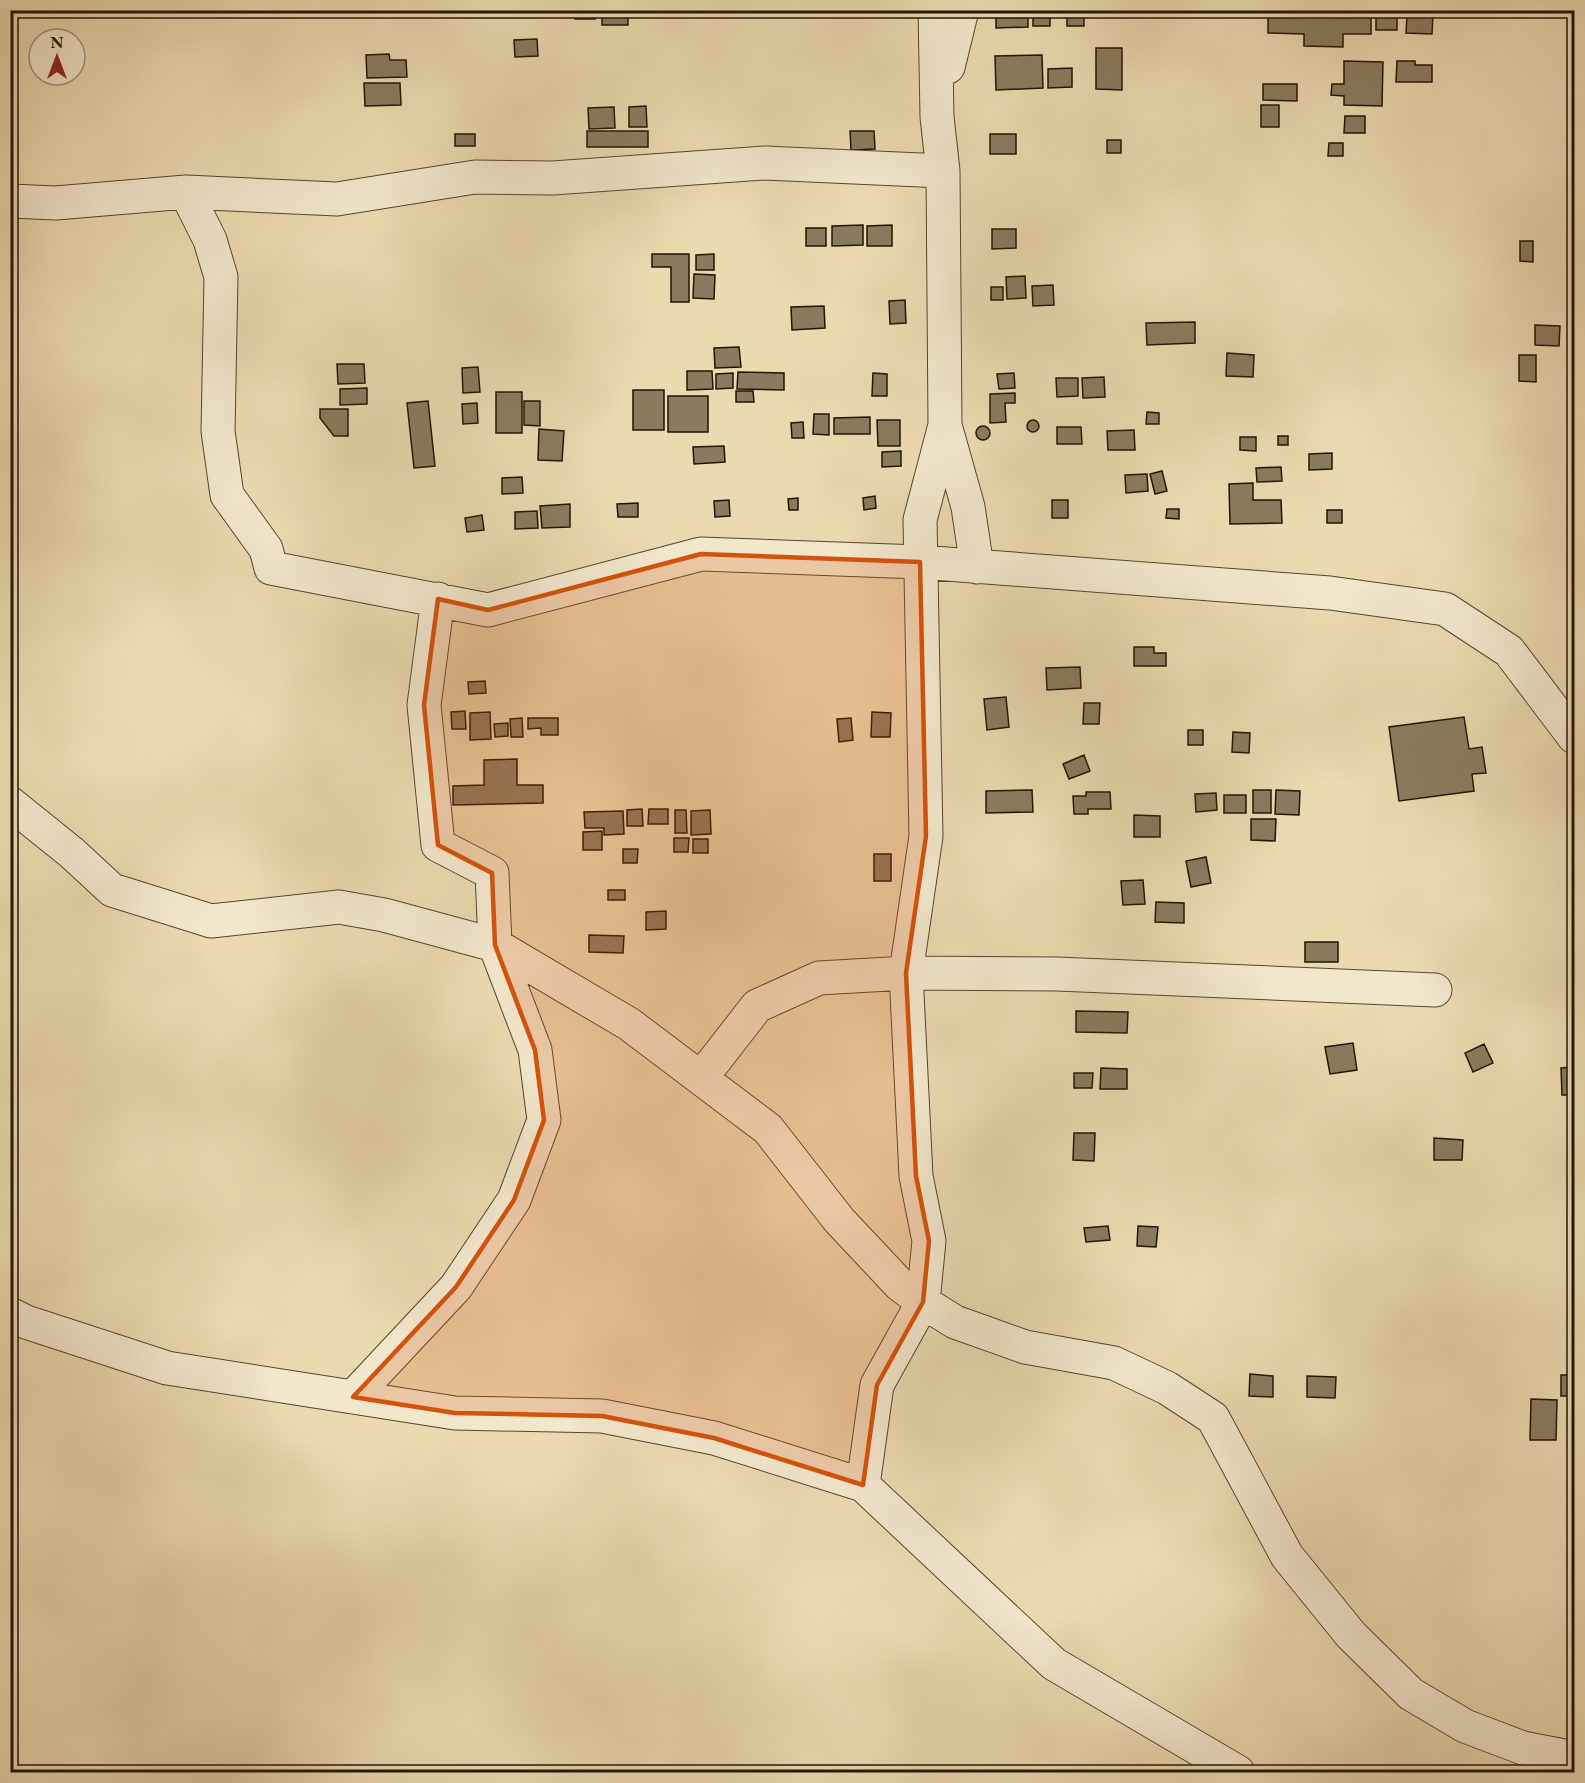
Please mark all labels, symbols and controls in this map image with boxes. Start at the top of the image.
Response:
north arrow [27,27,87,87]
text: N [51,32,64,53]

